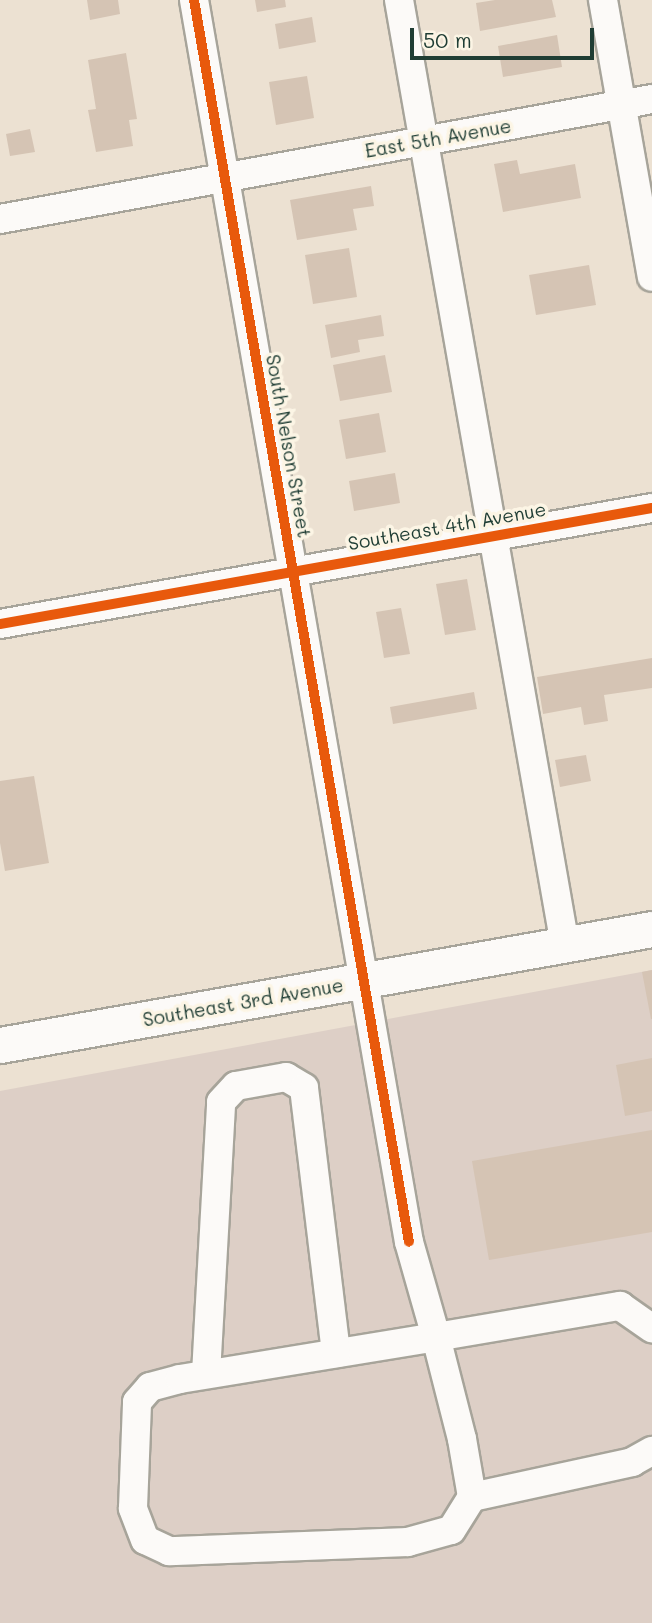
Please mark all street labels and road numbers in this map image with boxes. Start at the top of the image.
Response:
street label: East 5th Avenue [363,114,513,162]
street label: South Nelson Street [262,353,316,539]
street label: Southeast 4th Avenue [346,497,548,555]
street label: Southeast 3rd Avenue [141,973,345,1031]

